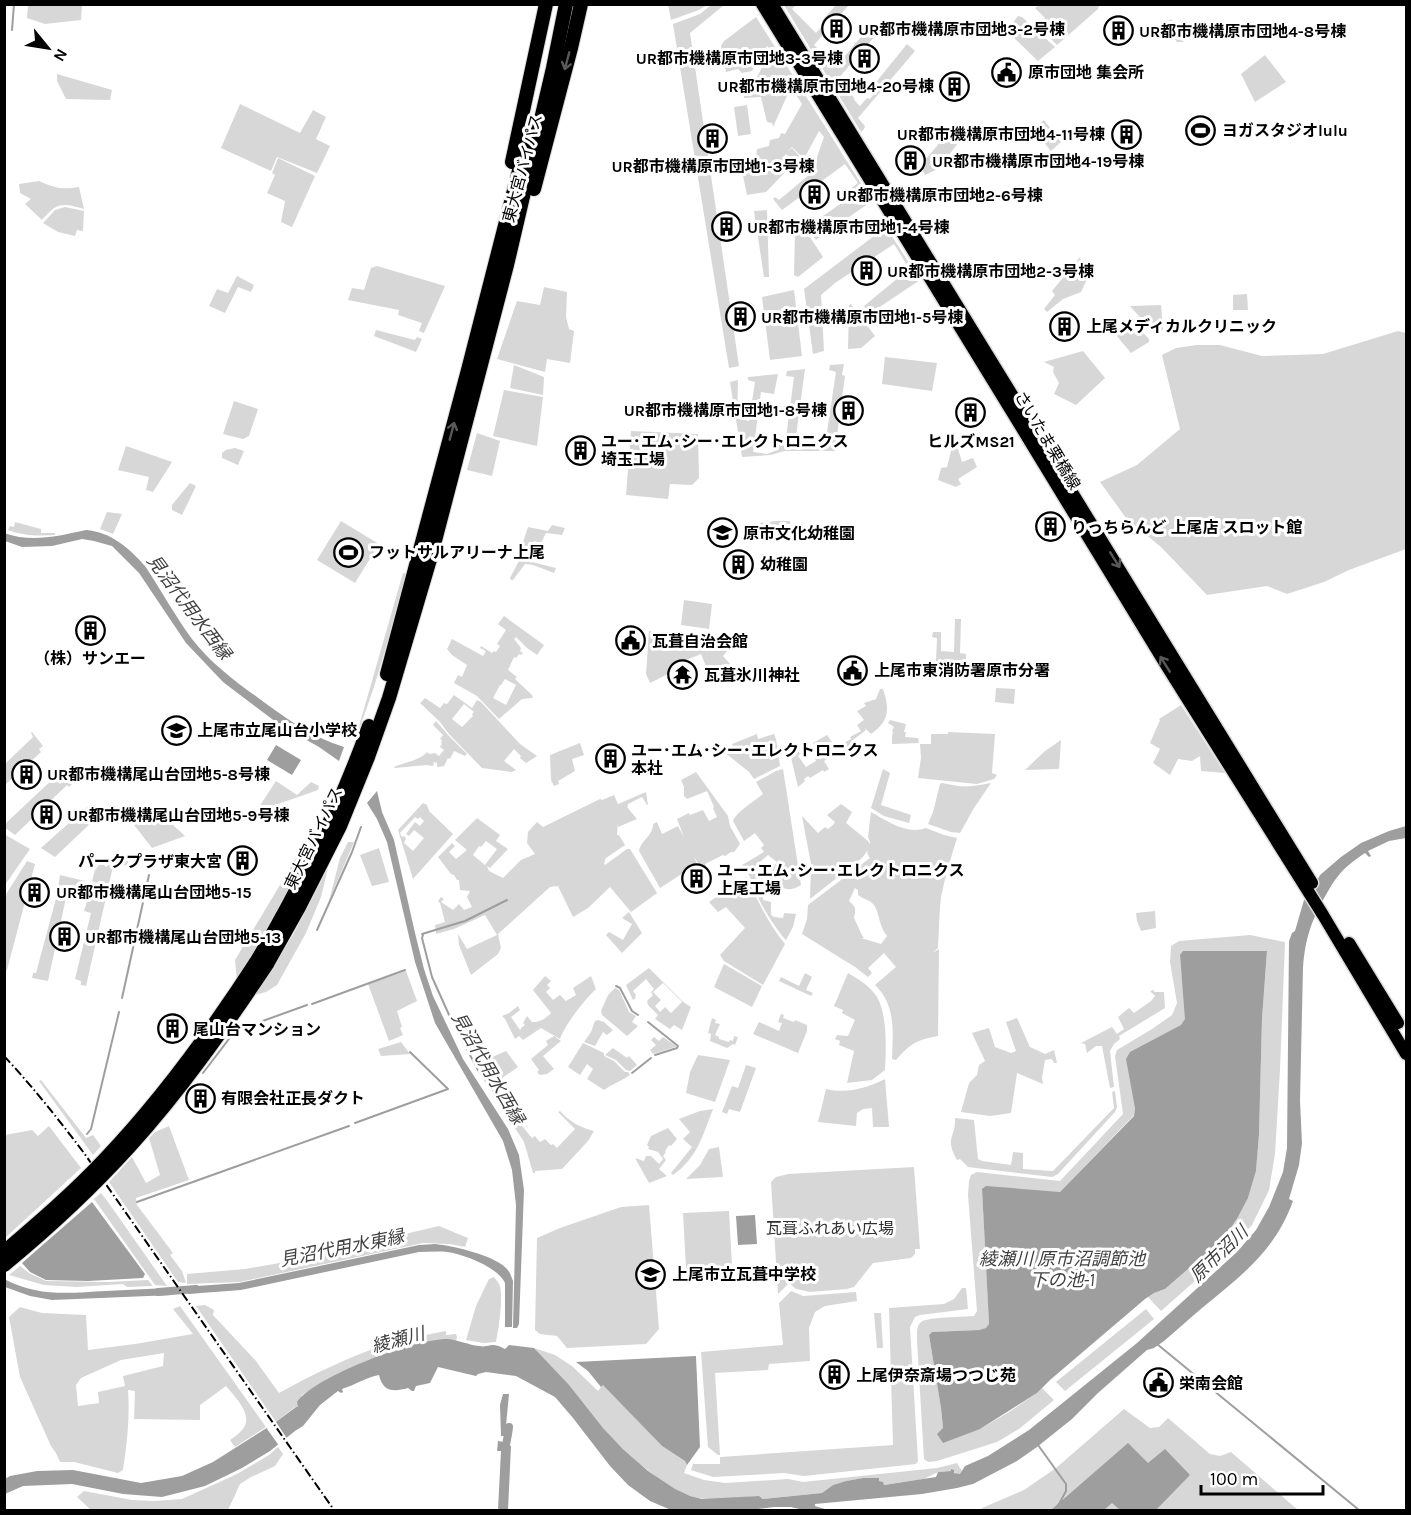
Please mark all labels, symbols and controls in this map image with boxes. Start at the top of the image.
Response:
building icon: UR都市機構原市団地3-2号棟 [821,13,853,45]
building icon: UR都市機構原市団地4-8号棟 [1102,15,1134,47]
north arrow [18,18,78,78]
place label: UR都市機構原市団地3-2号棟 [858,20,1065,39]
place label: UR都市機構原市団地4-8号棟 [1139,22,1346,41]
building icon: UR都市機構原市団地3-3号棟 [848,42,880,74]
text: N [49,46,72,65]
place label: UR都市機構原市団地3-3号棟 [636,49,843,68]
one-way arrow [561,52,573,71]
public building icon: 原市団地 集会所 [991,56,1023,88]
place label: 原市団地 集会所 [1028,63,1144,82]
building icon: UR都市機構原市団地4-20号棟 [939,70,971,102]
place label: UR都市機構原市団地4-20号棟 [717,77,934,96]
street label: 東大宮バイパス [499,112,546,225]
sports icon: ヨガスタジオlulu [1185,114,1217,146]
building icon: UR都市機構原市団地4-11号棟 [1110,118,1142,150]
place label: ヨガスタジオlulu [1222,121,1348,140]
building icon: UR都市機構原市団地1-3号棟 [697,122,729,154]
place label: UR都市機構原市団地4-11号棟 [897,125,1105,144]
building icon: UR都市機構原市団地4-19号棟 [895,145,927,177]
place label: UR都市機構原市団地4-19号棟 [932,152,1144,171]
place label: UR都市機構原市団地1-3号棟 [612,157,814,176]
building icon: UR都市機構原市団地2-6号棟 [799,179,831,211]
place label: UR都市機構原市団地2-6号棟 [836,186,1043,205]
building icon: UR都市機構原市団地1-4号棟 [710,211,742,243]
place label: UR都市機構原市団地1-4号棟 [747,218,950,237]
building icon: UR都市機構原市団地2-3号棟 [850,255,882,287]
place label: UR都市機構原市団地2-3号棟 [887,262,1094,281]
building icon: UR都市機構原市団地1-5号棟 [724,301,756,333]
place label: UR都市機構原市団地1-5号棟 [761,308,963,327]
building icon: 上尾メディカルクリニック [1049,310,1081,342]
place label: 上尾メディカルクリニック [1086,317,1277,336]
street label: さいたま栗橋線 [1011,388,1084,493]
building icon: UR都市機構原市団地1-8号棟 [832,394,864,426]
building icon: ヒルズMS21 [955,397,987,429]
place label: UR都市機構原市団地1-8号棟 [624,401,827,420]
one-way arrow [447,422,459,441]
place label: ユー･エム･シー･エレクトロニクス 埼玉工場 [601,432,849,469]
place label: ヒルズMS21 [927,432,1015,451]
building icon: ユー･エム･シー･エレクトロニクス 埼玉工場 [564,434,596,466]
building icon: りっちらんど 上尾店 スロット館 [1034,511,1066,543]
school or university icon: 原市文化幼稚園 [706,517,738,549]
place label: りっちらんど 上尾店 スロット館 [1071,518,1303,537]
place label: 原市文化幼稚園 [743,524,855,543]
sports icon: フットサルアリーナ上尾 [332,536,364,568]
place label: フットサルアリーナ上尾 [369,543,545,562]
building icon: 幼稚園 [723,548,755,580]
water label: 見沼代用水西縁 [142,550,237,666]
one-way arrow [1108,552,1121,569]
place label: 幼稚園 [760,555,808,574]
building icon: （株）サンエー [74,614,106,646]
public building icon: 瓦葺自治会館 [615,625,647,657]
place label: 瓦葺自治会館 [652,632,748,651]
place label: （株）サンエー [34,649,146,668]
public building icon: 上尾市東消防署原市分署 [837,654,869,686]
one-way arrow [1159,656,1171,673]
temple icon: 瓦葺氷川神社 [667,659,699,691]
place label: 上尾市東消防署原市分署 [874,661,1050,680]
place label: 瓦葺氷川神社 [704,666,800,685]
school or university icon: 上尾市立尾山台小学校 [160,714,192,746]
place label: 上尾市立尾山台小学校 [197,721,357,740]
place label: ユー･エム･シー･エレクトロニクス 本社 [631,741,879,778]
building icon: ユー･エム･シー･エレクトロニクス 本社 [594,743,626,775]
building icon: UR都市機構尾山台団地5-8号棟 [10,758,42,790]
place label: UR都市機構尾山台団地5-8号棟 [47,765,270,784]
street label: 東大宮バイパス [280,784,346,893]
building icon: UR都市機構尾山台団地5-9号棟 [30,799,62,831]
place label: UR都市機構尾山台団地5-9号棟 [67,806,289,825]
building icon: パークプラザ東大宮 [227,845,259,877]
place label: パークプラザ東大宮 [78,852,222,871]
place label: ユー･エム･シー･エレクトロニクス 上尾工場 [717,861,965,898]
building icon: ユー･エム･シー･エレクトロニクス 上尾工場 [680,863,712,895]
building icon: UR都市機構尾山台団地5-15 [19,876,51,908]
place label: UR都市機構尾山台団地5-15 [56,883,252,902]
building icon: UR都市機構尾山台団地5-13 [48,921,80,953]
place label: UR都市機構尾山台団地5-13 [85,928,281,947]
water label: 見沼代用水西縁 [447,1008,530,1130]
building icon: 尾山台マンション [156,1013,188,1045]
place label: 尾山台マンション [193,1020,321,1039]
building icon: 有限会社正長ダクト [184,1082,216,1114]
place label: 有限会社正長ダクト [221,1089,365,1108]
park label: 瓦葺ふれあい広場 [766,1219,894,1238]
water label: 原市沼川 [1185,1220,1254,1287]
water label: 見沼代用水東縁 [278,1225,408,1271]
water label: 綾瀬川 原市沼調節池 下の池-1 [979,1248,1147,1291]
school or university icon: 上尾市立瓦葺中学校 [635,1258,667,1290]
place label: 上尾市立瓦葺中学校 [672,1265,816,1284]
water label: 綾瀬川 [369,1322,429,1358]
building icon: 上尾伊奈斎場つつじ苑 [819,1359,851,1391]
place label: 上尾伊奈斎場つつじ苑 [856,1366,1016,1385]
public building icon: 栄南会館 [1142,1367,1174,1399]
place label: 栄南会館 [1179,1374,1243,1393]
scale bar [1201,1458,1322,1496]
text: 100 m [1210,1468,1258,1490]

